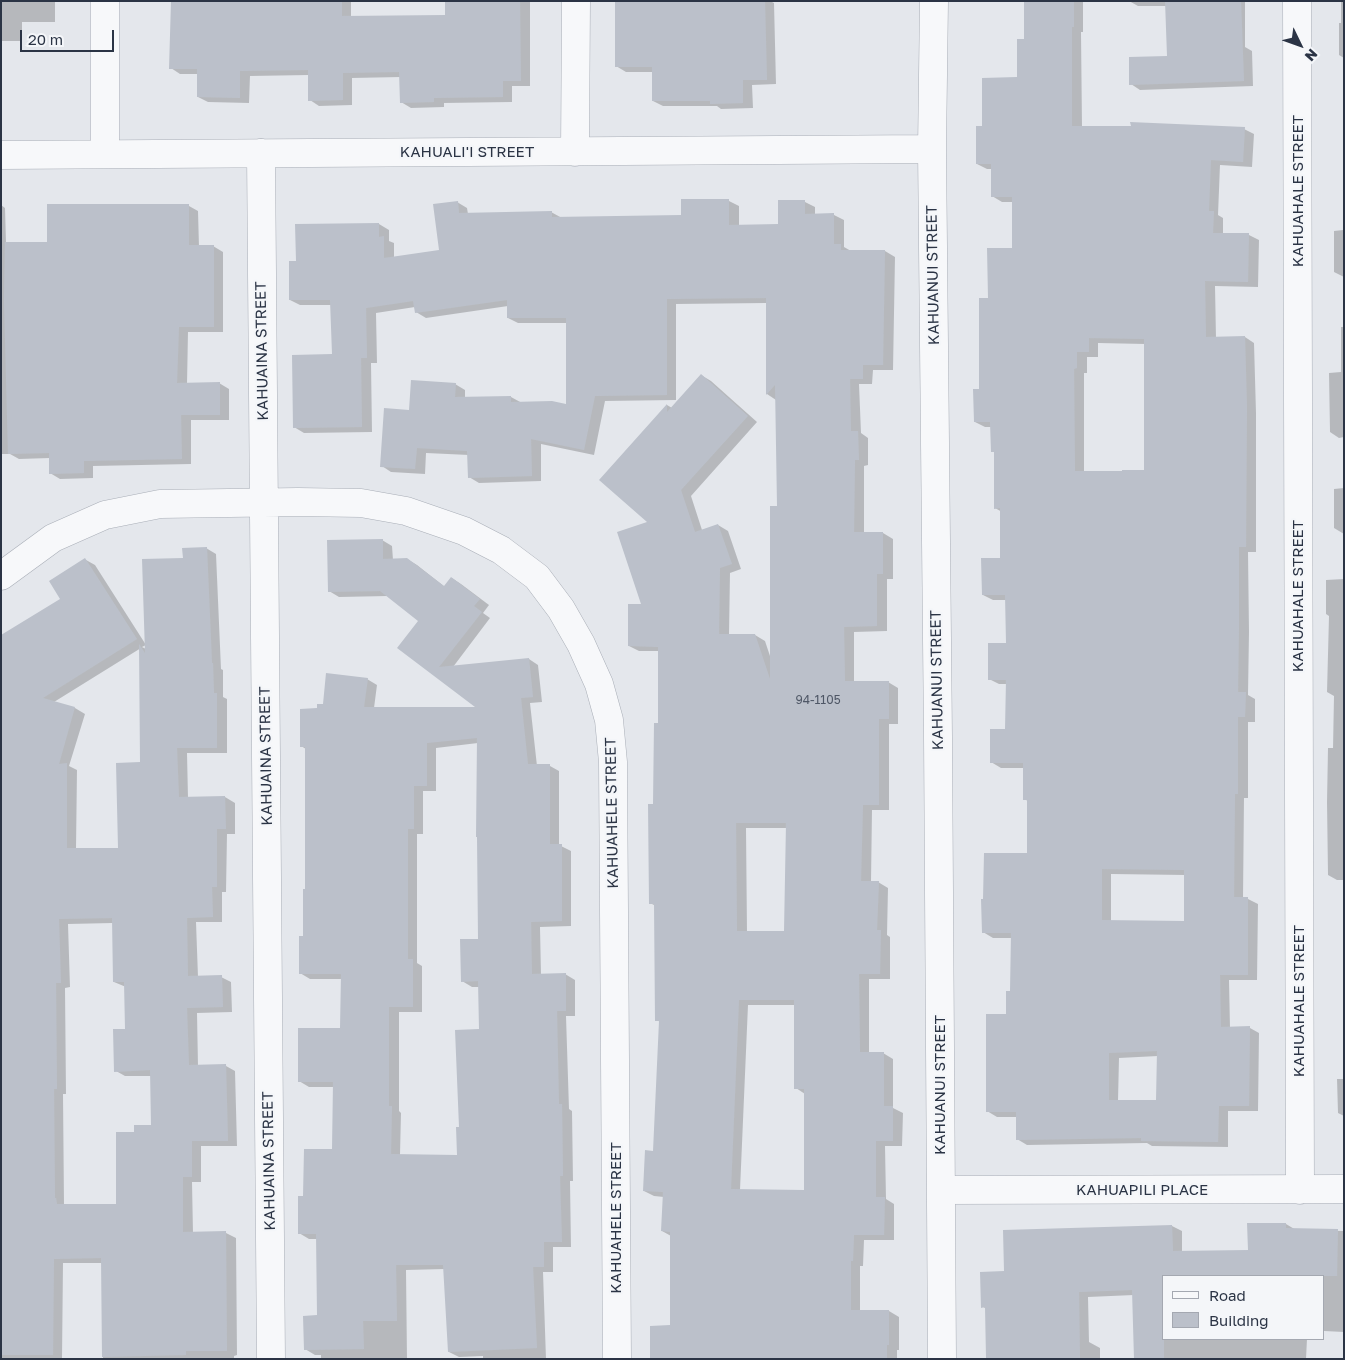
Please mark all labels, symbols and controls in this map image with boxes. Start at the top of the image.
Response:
scale bar [22,20,116,52]
north arrow [1275,20,1325,70]
text: 20 m [28,30,63,48]
text: N [1302,46,1321,65]
street label: KAHUAHALE STREET [1289,115,1307,267]
street label: KAHUALI'I STREET [400,143,534,161]
street label: KAHUANUI STREET [923,205,943,345]
street label: KAHUAINA STREET [252,281,272,421]
street label: KAHUAHALE STREET [1289,520,1307,672]
street label: KAHUANUI STREET [927,610,947,750]
street label: KAHUAINA STREET [256,686,276,826]
house number: 94-1105 [795,693,841,707]
street label: KAHUAHELE STREET [602,737,622,889]
street label: KAHUAHALE STREET [1290,925,1308,1077]
street label: KAHUANUI STREET [931,1015,949,1155]
street label: KAHUAINA STREET [259,1091,279,1231]
street label: KAHUAHELE STREET [607,1142,625,1294]
street label: KAHUAPILI PLACE [1076,1181,1208,1199]
legend [1162,1275,1325,1340]
text: Road [1209,1286,1246,1304]
text: Building [1209,1311,1269,1329]

